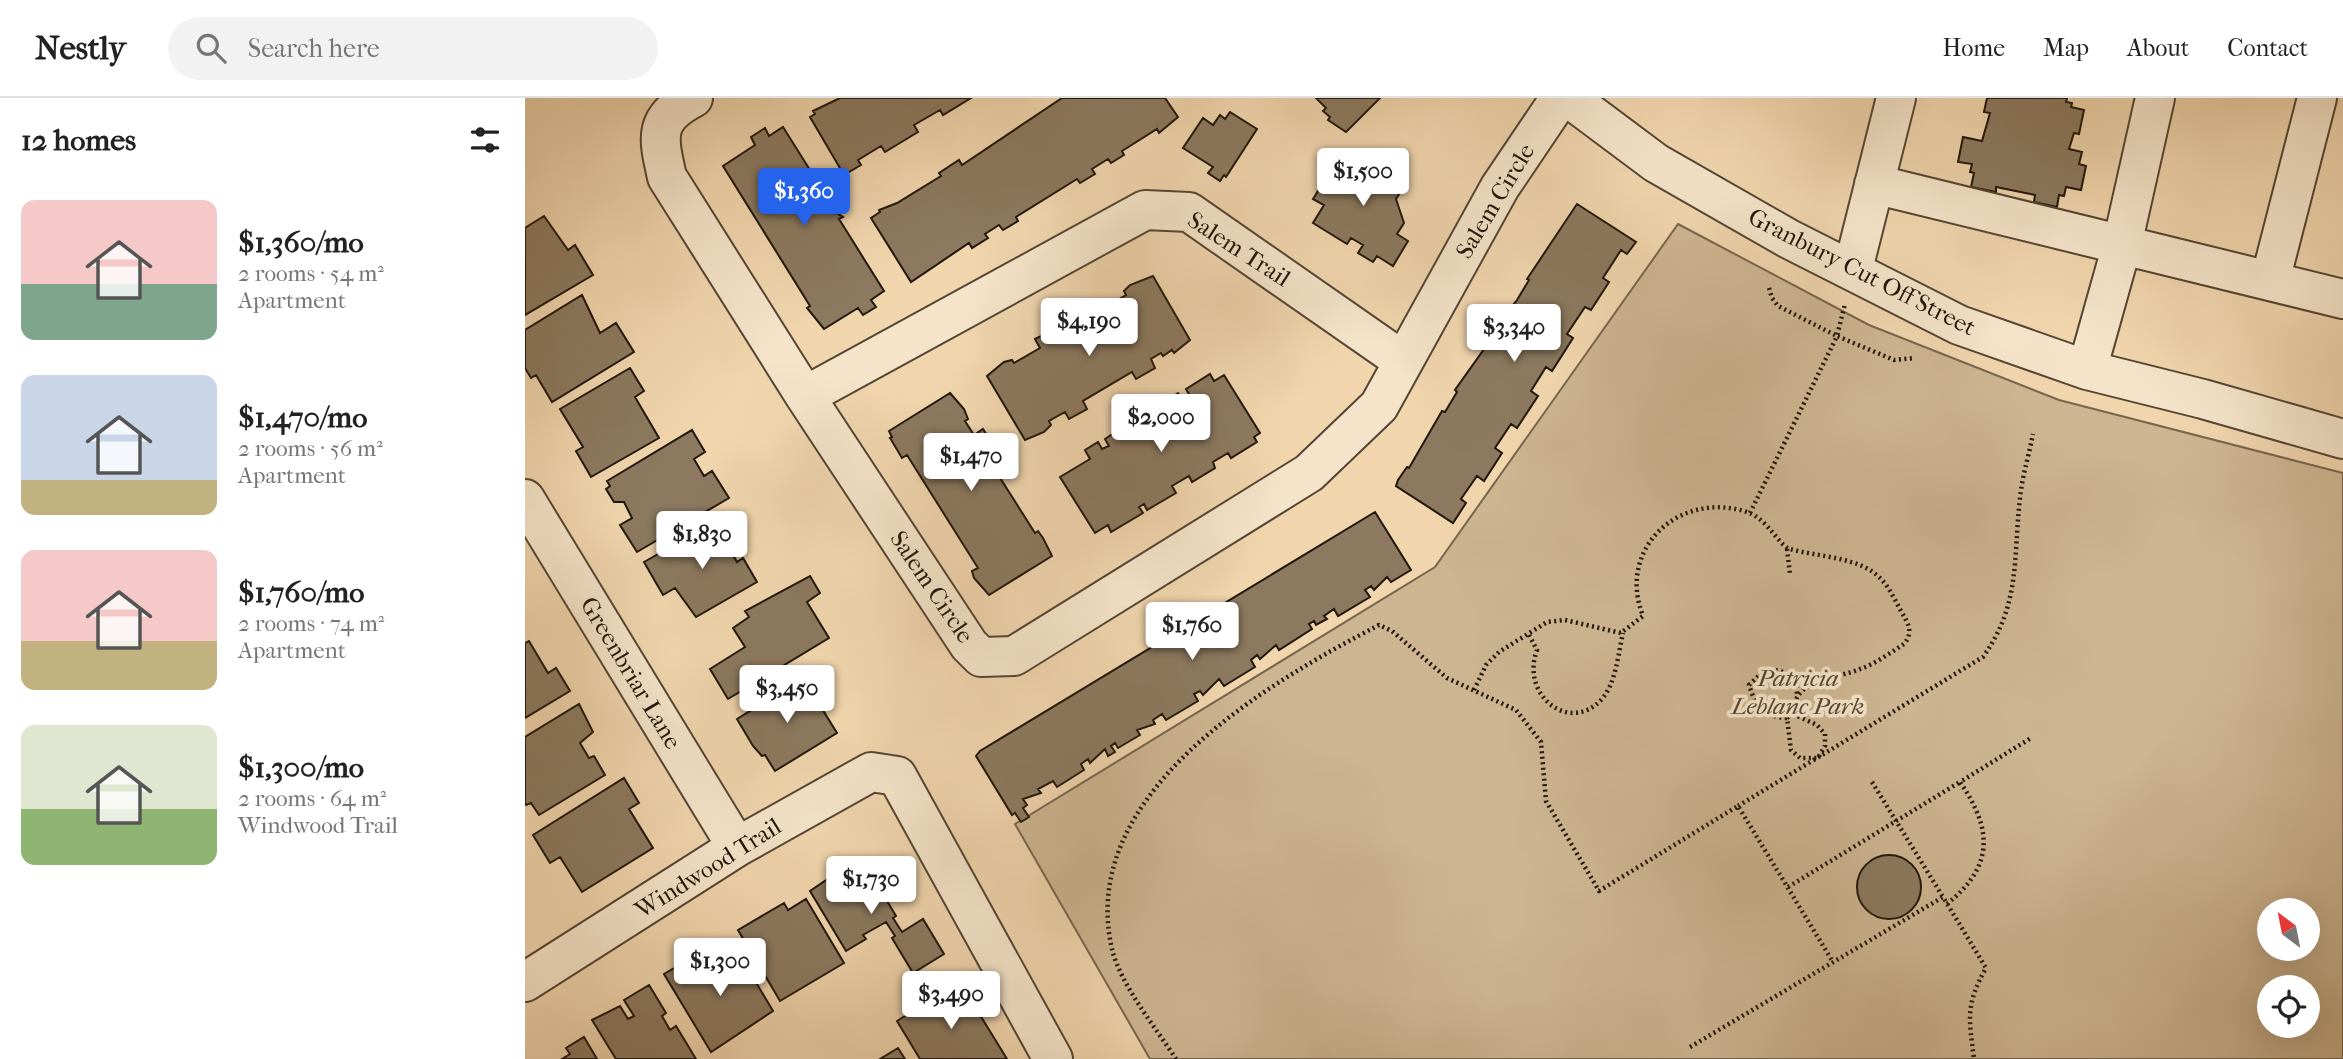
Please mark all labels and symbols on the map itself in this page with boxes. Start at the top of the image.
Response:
street label: Salem Circle [1450,138,1540,263]
pin: $1,500 [1306,148,1420,208]
pin: $1,360 [747,169,861,228]
street label: Granbury Cut Off Street [1744,203,1981,342]
street label: Salem Trail [1183,206,1296,293]
pin: $4,190 [1032,299,1146,358]
pin: $3,340 [1457,304,1571,364]
pin: $2,000 [1104,394,1218,454]
pin: $1,470 [914,434,1028,493]
pin: $1,830 [645,512,759,571]
street label: Salem Circle [884,526,980,648]
street label: Greenbriar Lane [575,592,687,754]
pin: $1,760 [1135,602,1249,662]
park label: Patricia Leblanc Park [1730,664,1864,720]
pin: $3,450 [730,666,844,725]
street label: Windwood Trail [629,812,786,925]
pin: $1,730 [814,856,928,916]
north arrow [2257,898,2321,961]
pin: $1,300 [663,939,777,998]
pin: $3,490 [894,972,1008,1031]

